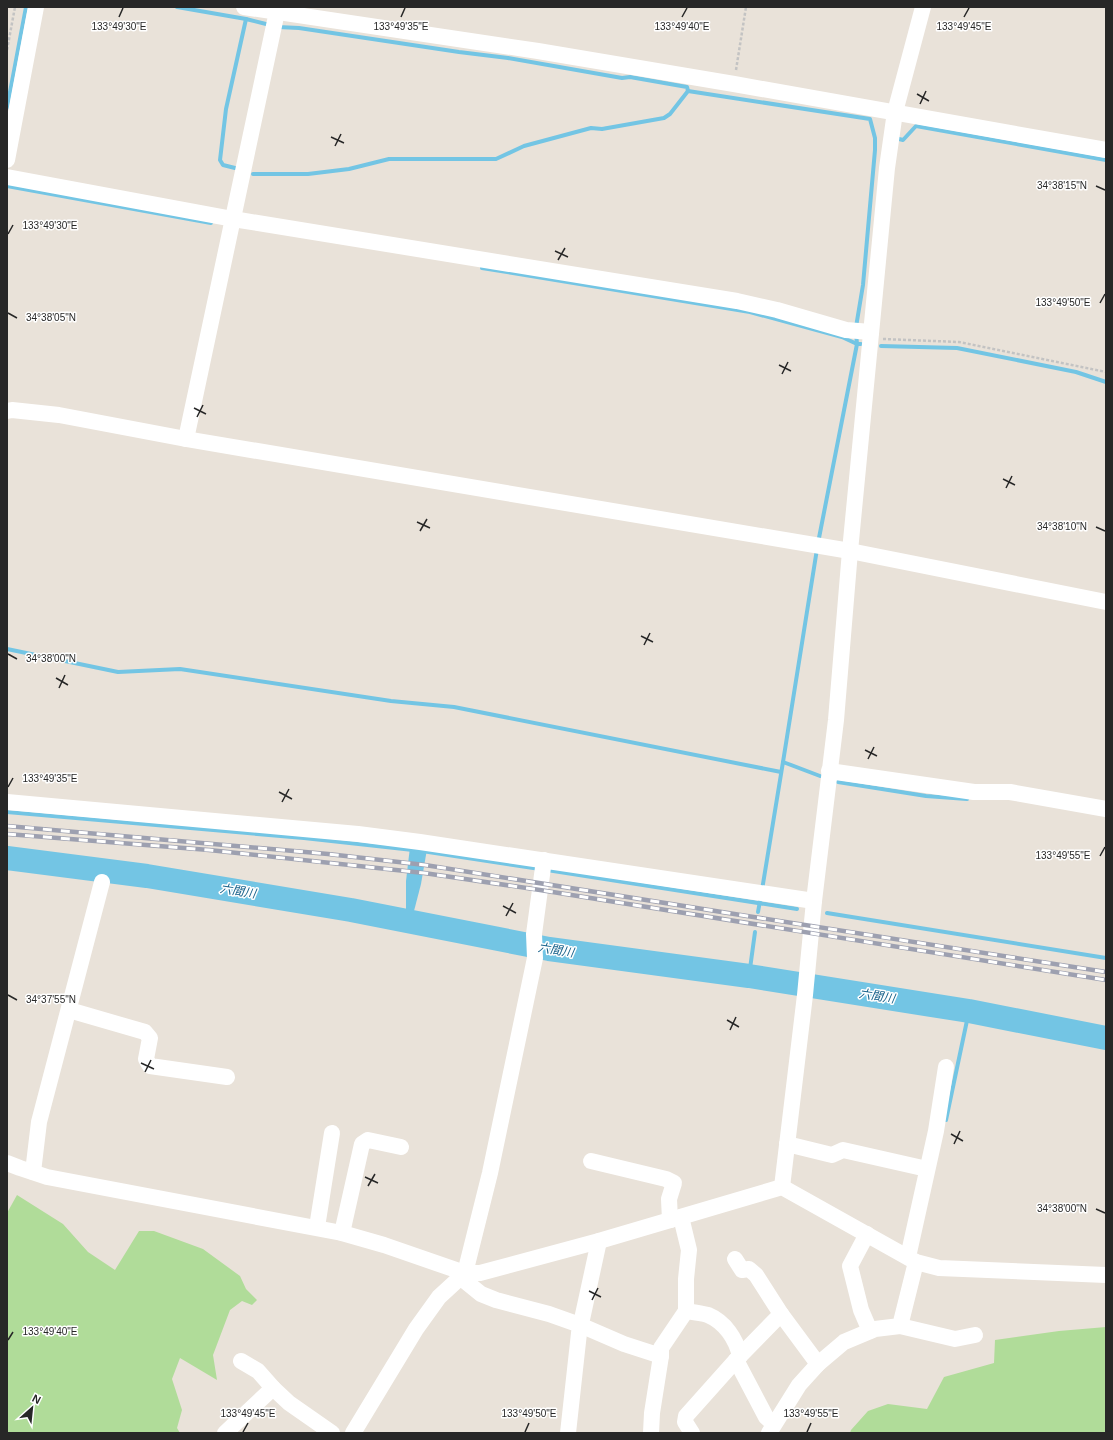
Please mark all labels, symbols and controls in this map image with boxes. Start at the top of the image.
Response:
text: 133°49'30"E [91,21,147,32]
text: 133°49'35"E [373,21,429,32]
text: 133°49'40"E [654,21,710,32]
text: 133°49'45"E [936,21,992,32]
text: 34°38'15"N [1037,180,1087,191]
text: 133°49'30"E [22,220,78,231]
text: 133°49'50"E [1035,297,1091,308]
text: 34°38'05"N [26,312,76,323]
text: 34°38'10"N [1037,521,1087,532]
text: 34°38'00"N [26,653,76,664]
text: 133°49'35"E [22,773,78,784]
text: 133°49'55"E [1035,850,1091,861]
water label: 六間川 [219,881,259,901]
water label: 六間川 [537,940,577,960]
water label: 六間川 [858,986,898,1006]
text: 34°37'55"N [26,994,76,1005]
text: 34°38'00"N [1037,1203,1087,1214]
text: 133°49'40"E [22,1326,78,1337]
north arrow [12,1388,52,1428]
text: N [30,1392,43,1406]
text: 133°49'45"E [220,1408,276,1419]
text: 133°49'50"E [501,1408,557,1419]
text: 133°49'55"E [783,1408,839,1419]

